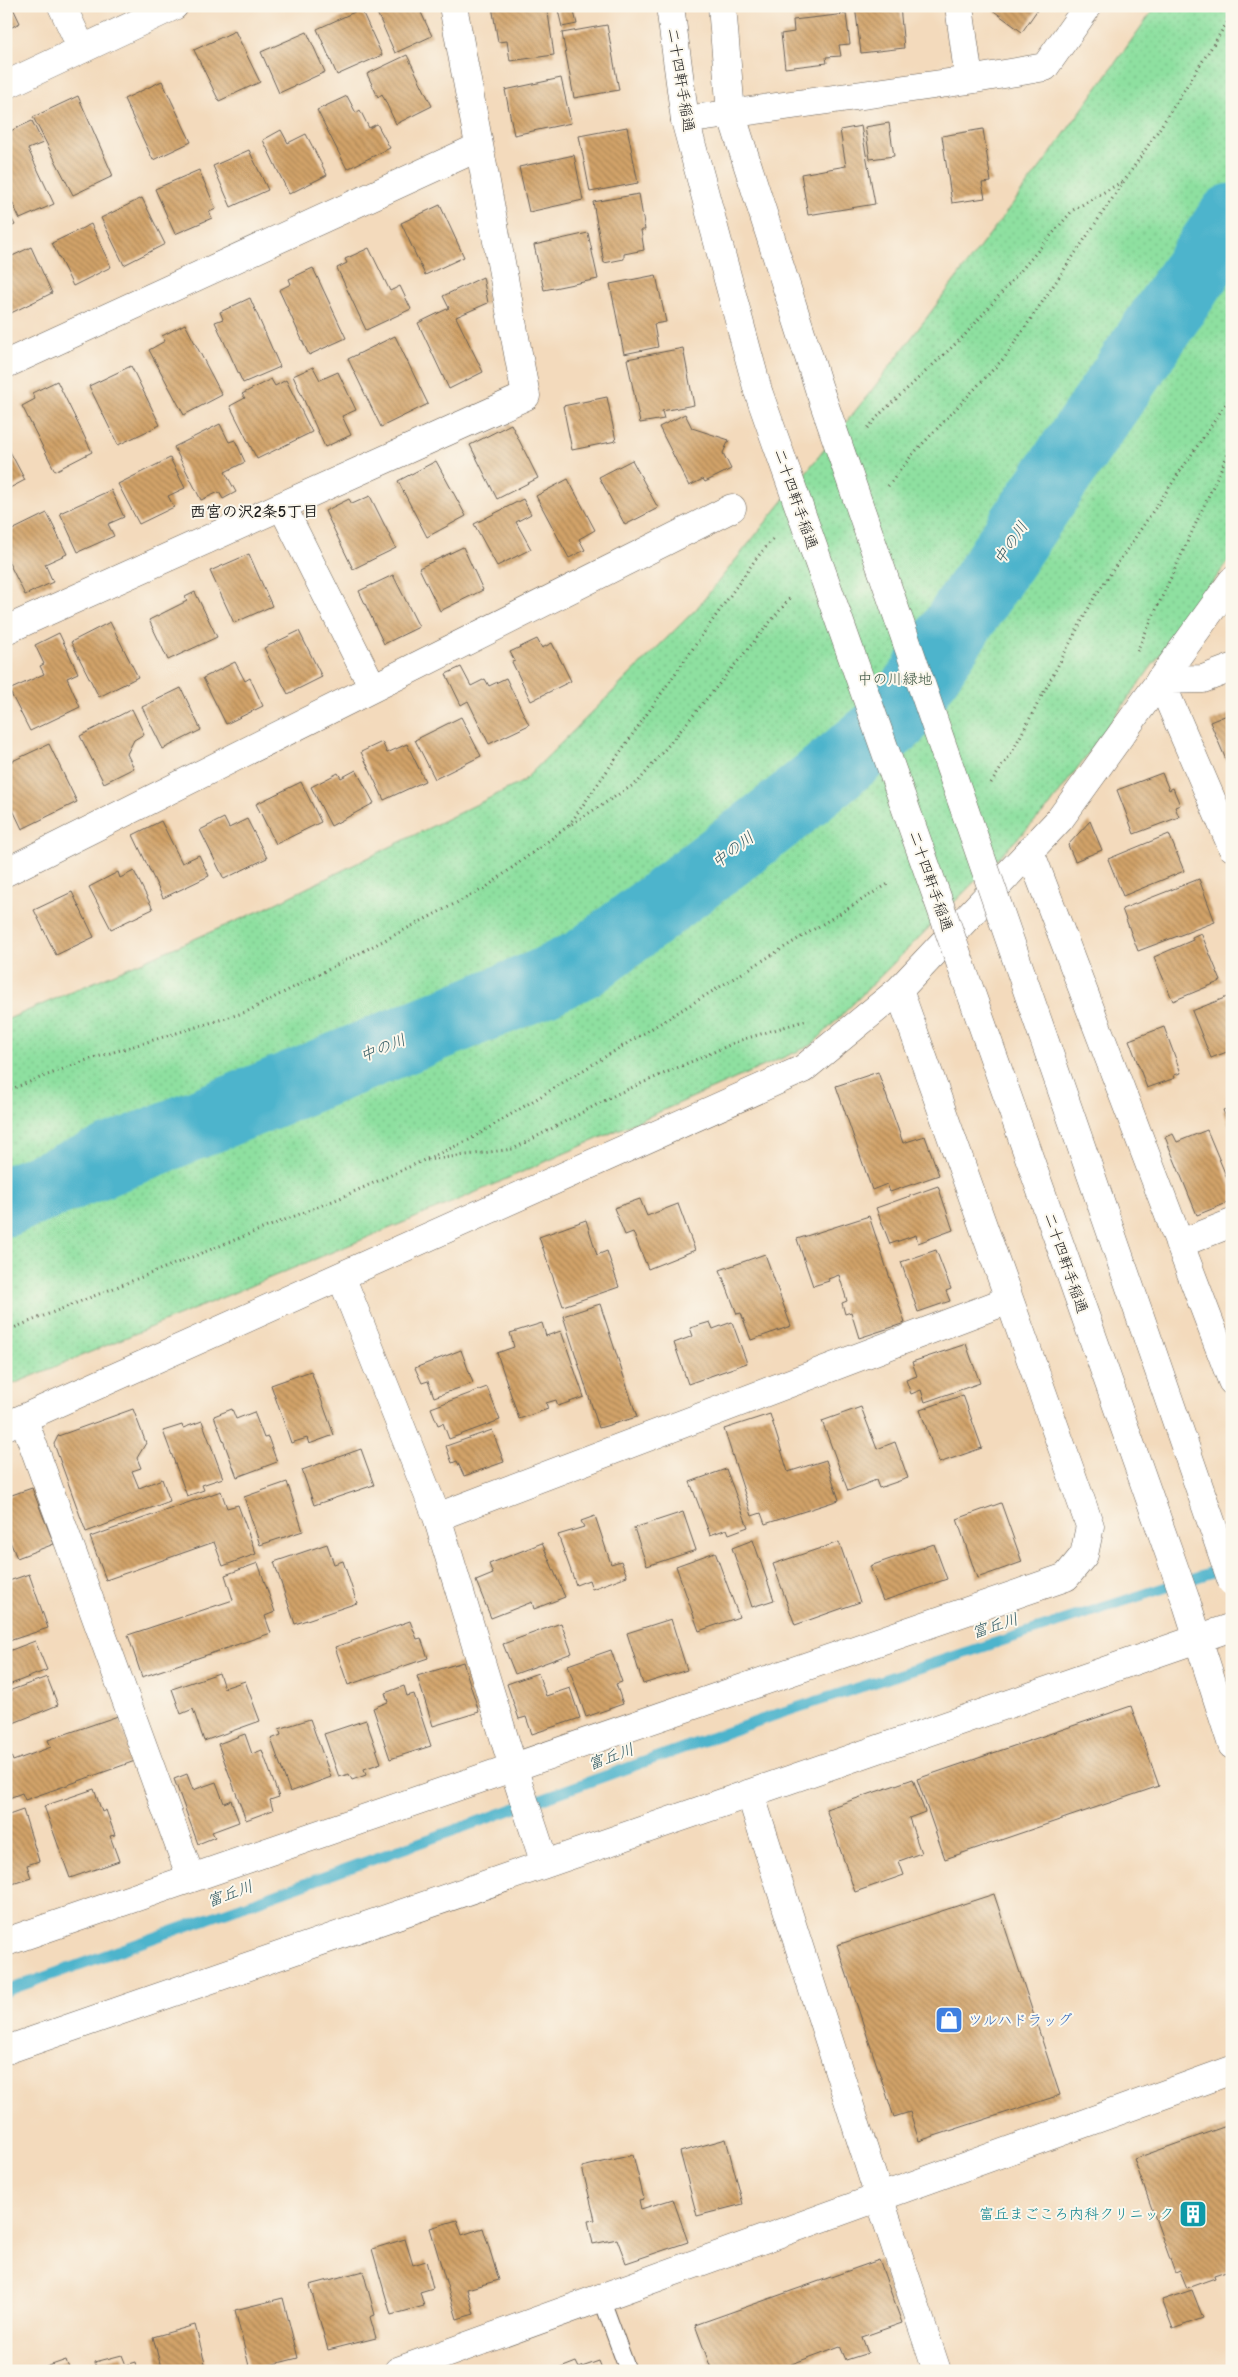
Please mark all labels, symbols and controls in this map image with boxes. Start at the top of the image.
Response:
street label: 二十四軒手稲通 [664,27,698,133]
street label: 二十四軒手稲通 [770,446,822,552]
district label: 西宮の沢2条5丁目 [190,503,318,521]
water label: 中の川 [990,518,1032,568]
park label: 中の川緑地 [857,670,933,688]
water label: 中の川 [708,828,758,872]
street label: 二十四軒手稲通 [905,828,957,934]
water label: 中の川 [357,1031,409,1065]
street label: 二十四軒手稲通 [1040,1210,1092,1316]
water label: 富丘川 [969,1610,1021,1642]
water label: 富丘川 [585,1740,637,1774]
water label: 富丘川 [204,1877,256,1911]
shop icon: ツルハドラッグ [934,2005,964,2035]
place label: ツルハドラッグ [968,2011,1072,2029]
building icon: 富丘まごころ内科クリニック [1178,2199,1208,2229]
place label: 富丘まごころ内科クリニック [979,2205,1174,2223]

